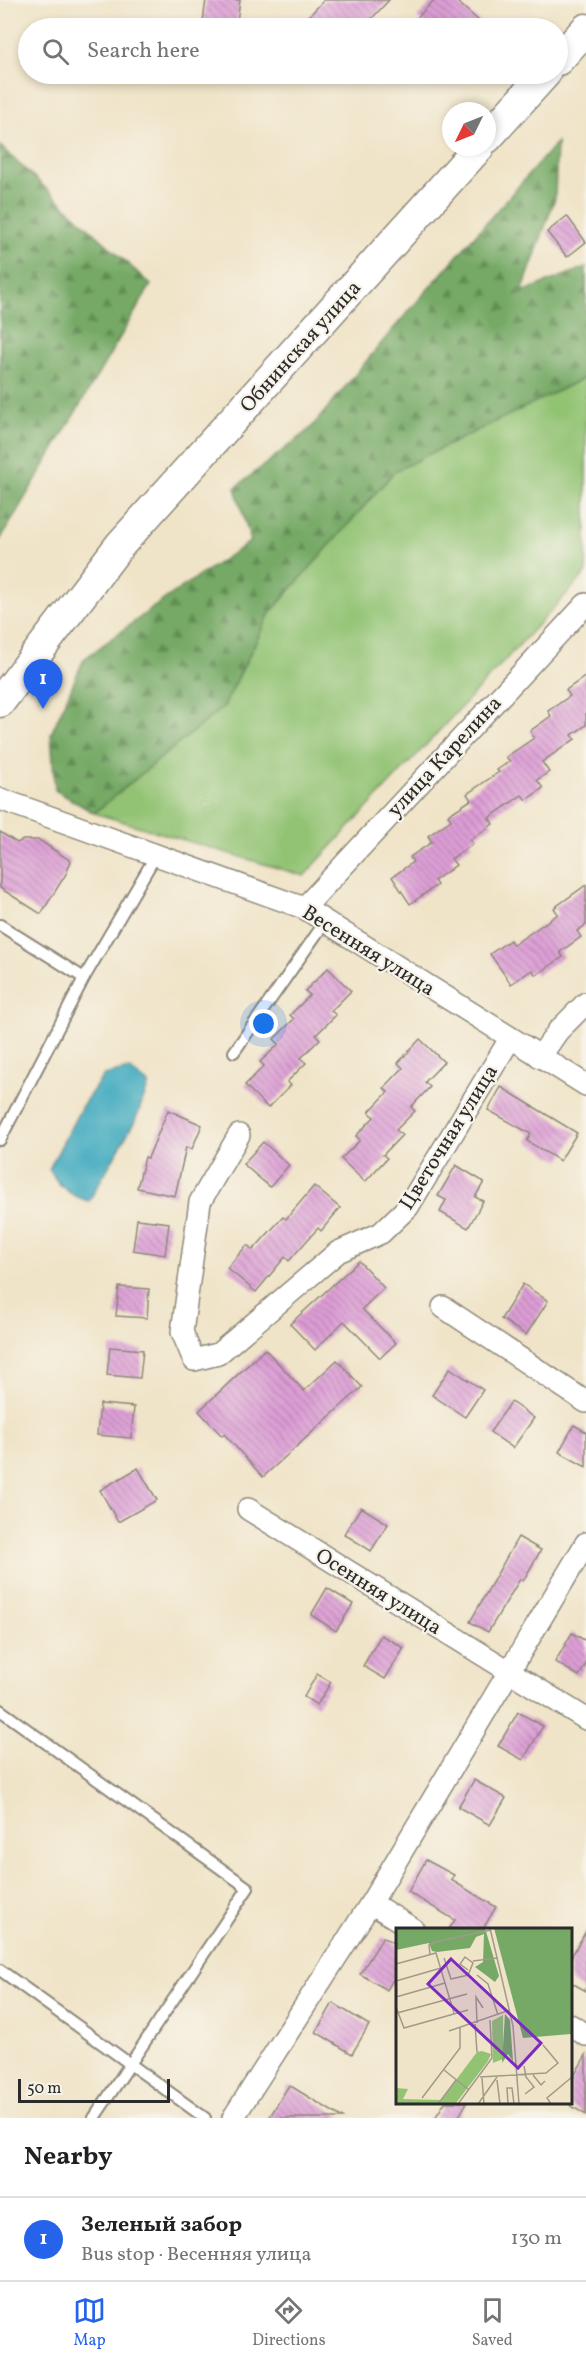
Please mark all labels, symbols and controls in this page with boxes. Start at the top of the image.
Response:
search box [18,18,568,84]
icon: search [39,35,72,68]
text: Search here [87,36,200,67]
north arrow [442,102,496,156]
street label: Обнинская улица [234,275,368,419]
pin: 1 [24,660,63,709]
street label: улица Карелина [381,690,509,824]
street label: Весенняя улица [296,899,440,1004]
your location [249,1009,278,1038]
street label: Цветочная улица [393,1060,506,1216]
street label: Осенняя улица [309,1542,447,1643]
inset map [396,1928,571,2103]
scale bar [18,2076,170,2104]
text: 50 m [27,2078,61,2100]
text: Nearby [24,2139,113,2175]
text: Зеленый забор [81,2210,242,2241]
text: 1 [39,2225,48,2253]
text: 130 m [511,2225,562,2253]
text: Bus stop · Весенняя улица [81,2241,311,2269]
tab: Map [73,2294,106,2352]
tab: Directions [252,2294,326,2352]
tab: Saved [472,2294,513,2352]

